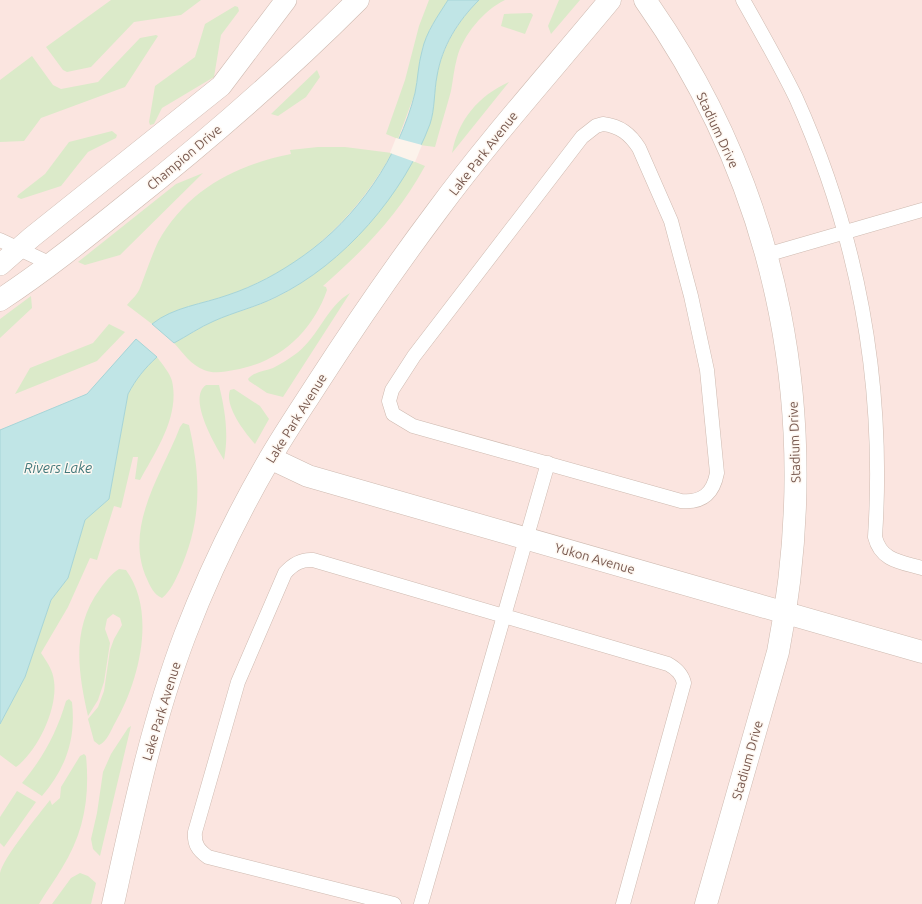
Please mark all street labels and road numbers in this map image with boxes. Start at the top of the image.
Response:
street label: Stadium Drive [694,90,742,170]
street label: Lake Park Avenue [446,108,520,198]
street label: Champion Drive [144,122,224,192]
street label: Lake Park Avenue [263,371,329,465]
street label: Stadium Drive [786,401,802,483]
street label: Yukon Avenue [553,540,637,576]
street label: Lake Park Avenue [139,660,183,762]
street label: Stadium Drive [729,719,765,801]

